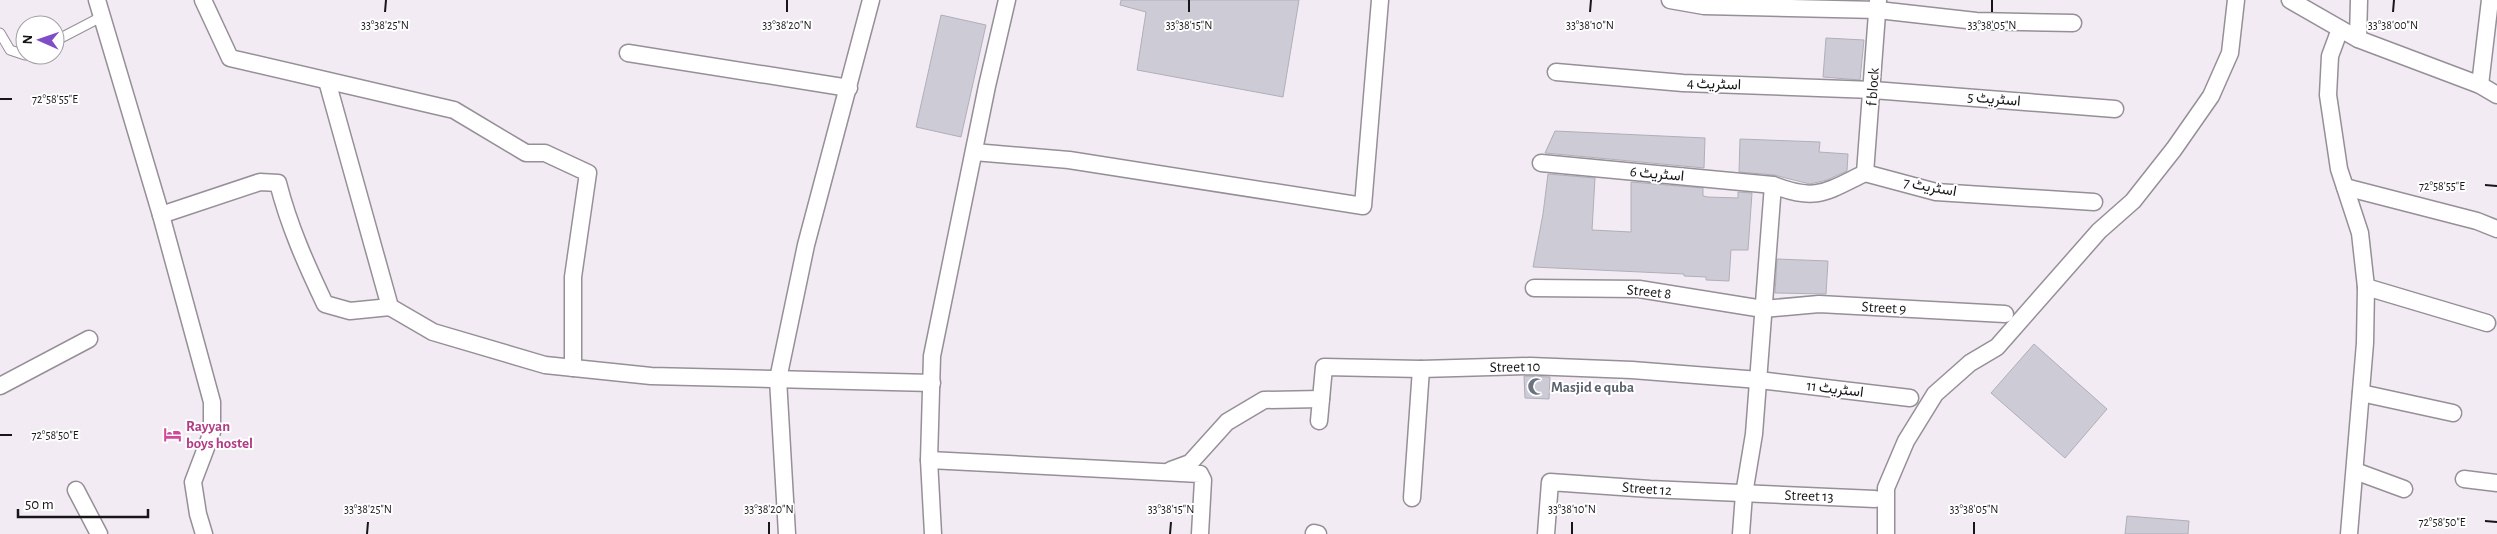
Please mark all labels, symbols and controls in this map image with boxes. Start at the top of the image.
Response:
north arrow [15,15,65,65]
text: 33°38'25"N [361,19,409,31]
text: 33°38'20"N [762,19,812,31]
text: 33°38'15"N [1166,19,1212,31]
text: 33°38'10"N [1566,19,1614,31]
text: 33°38'05"N [1968,19,2016,31]
text: 33°38'00"N [2368,19,2418,31]
text: N [21,34,35,45]
street label: f block [1864,67,1882,107]
street label: اسٹریٹ 4 [1686,76,1741,93]
street label: اسٹریٹ 5 [1967,89,2021,110]
text: 72°58'55"E [32,93,78,105]
street label: اسٹریٹ 6 [1629,164,1685,185]
street label: اسٹریٹ 7 [1902,175,1958,200]
text: 72°58'55"E [2419,180,2465,192]
street label: Street 8 [1626,282,1672,302]
street label: Street 9 [1861,299,1907,317]
street label: Street 10 [1489,359,1541,375]
mosque icon: Masjid e quba [1527,377,1547,397]
street label: اسٹریٹ 11 [1805,378,1864,401]
place label: Masjid e quba [1551,380,1634,395]
place label: Rayyan boys hostel [186,419,253,451]
hotel icon: Rayyan boys hostel [162,425,182,445]
text: 72°58'50"E [31,429,79,441]
street label: Street 12 [1622,480,1673,498]
scale bar [18,486,148,518]
street label: Street 13 [1784,488,1834,504]
text: 50 m [25,497,54,512]
text: 33°38'25"N [344,503,392,515]
text: 33°38'20"N [744,503,794,515]
text: 33°38'15"N [1148,503,1194,515]
text: 33°38'10"N [1548,503,1596,515]
text: 33°38'05"N [1950,503,1998,515]
text: 72°58'50"E [2418,516,2466,528]

